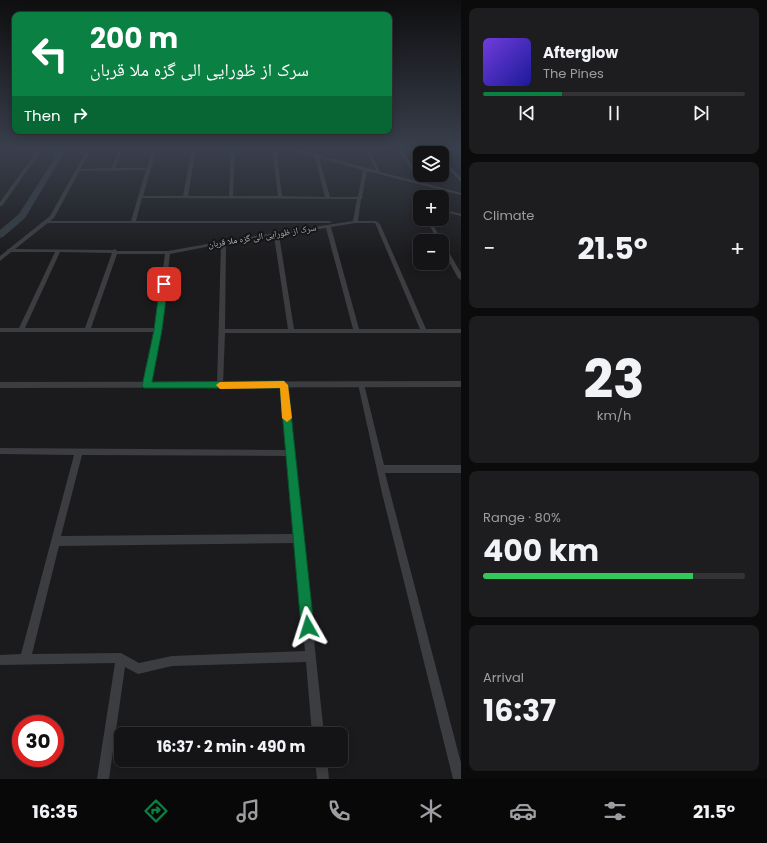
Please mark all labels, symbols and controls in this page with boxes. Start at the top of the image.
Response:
text: 200 m [90,19,178,58]
icon: left [24,28,76,80]
text: Afterglow [543,42,618,63]
text: سرک از ظورایی الی گزه ملا قربان [90,57,309,82]
text: The Pines [543,64,604,83]
icon: previous [516,102,538,124]
icon: pause [603,102,625,124]
icon: next [690,102,712,124]
icon: right [69,104,91,126]
text: Then [24,105,61,126]
map controls [413,146,449,270]
button: layers [413,146,449,182]
button: + [413,190,449,226]
text: Climate [483,206,534,225]
street label: سرک از ظورایی الی گزه ملا قربان [207,222,317,250]
text: 21.5° [577,227,648,270]
text: − [483,233,495,264]
text: + [730,233,745,264]
button: − [413,234,449,270]
pin [147,267,181,301]
icon: arrive [153,273,175,295]
text: 23 [583,343,645,416]
text: km/h [597,406,631,425]
text: Range · 80% [483,508,561,527]
text: 400 km [483,529,599,572]
position arrow [287,606,329,648]
text: Arrival [483,668,524,687]
text: 16:37 [483,689,556,732]
speed limit sign: 30 [12,715,64,767]
text: 16:37 · 2 min · 490 m [157,736,305,757]
icon: directions [142,797,170,825]
icon: music [234,797,262,825]
icon: phone [325,797,353,825]
icon: climate [417,797,445,825]
icon: car [509,797,537,825]
icon: filters [601,797,629,825]
text: 16:35 [32,799,78,824]
text: 21.5° [693,799,735,824]

